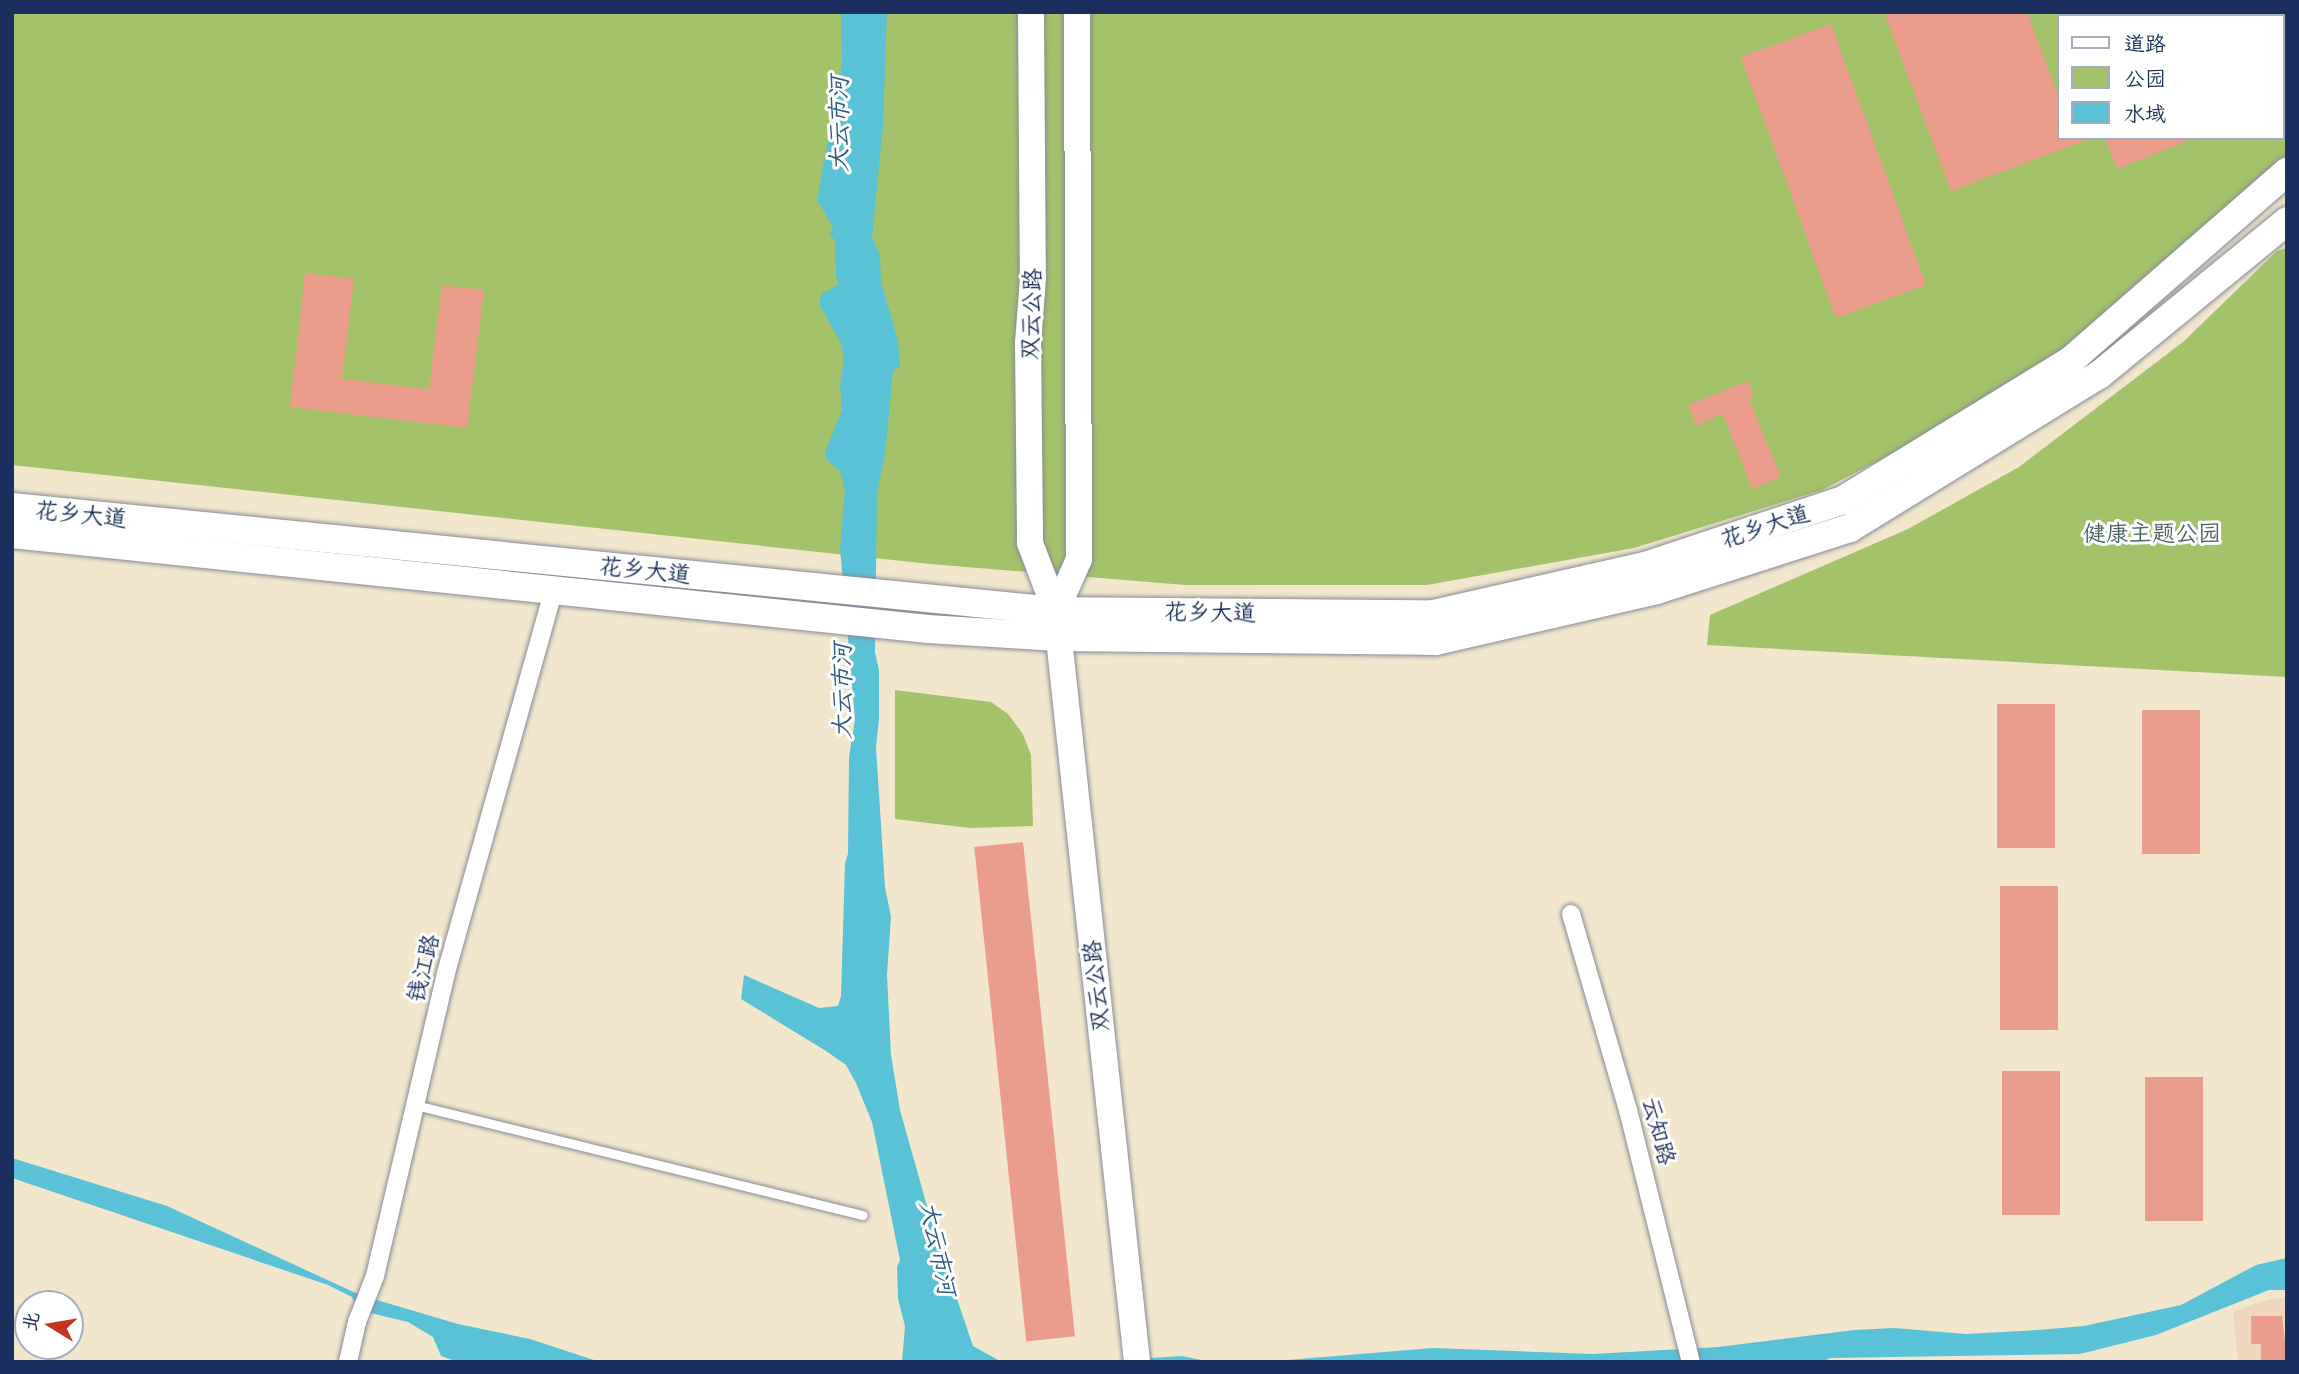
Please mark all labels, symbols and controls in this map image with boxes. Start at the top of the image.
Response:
legend [2058,14,2285,140]
text: 道路 [2124,30,2166,57]
text: 公园 [2124,65,2166,92]
water label: 大云市河 [825,76,853,172]
text: 水域 [2124,100,2166,127]
street label: 双云公路 [1016,268,1046,360]
street label: 花乡大道 [34,495,128,533]
street label: 花乡大道 [1717,499,1813,553]
park label: 健康主题公园 [2083,519,2221,547]
street label: 花乡大道 [598,551,692,589]
street label: 花乡大道 [1164,597,1256,627]
water label: 大云市河 [828,643,856,739]
street label: 钱江路 [401,931,445,1005]
street label: 双云公路 [1077,939,1115,1033]
street label: 云知路 [1637,1094,1681,1168]
water label: 大云市河 [914,1198,962,1298]
north arrow [14,1290,84,1360]
text: 北 [17,1310,44,1333]

